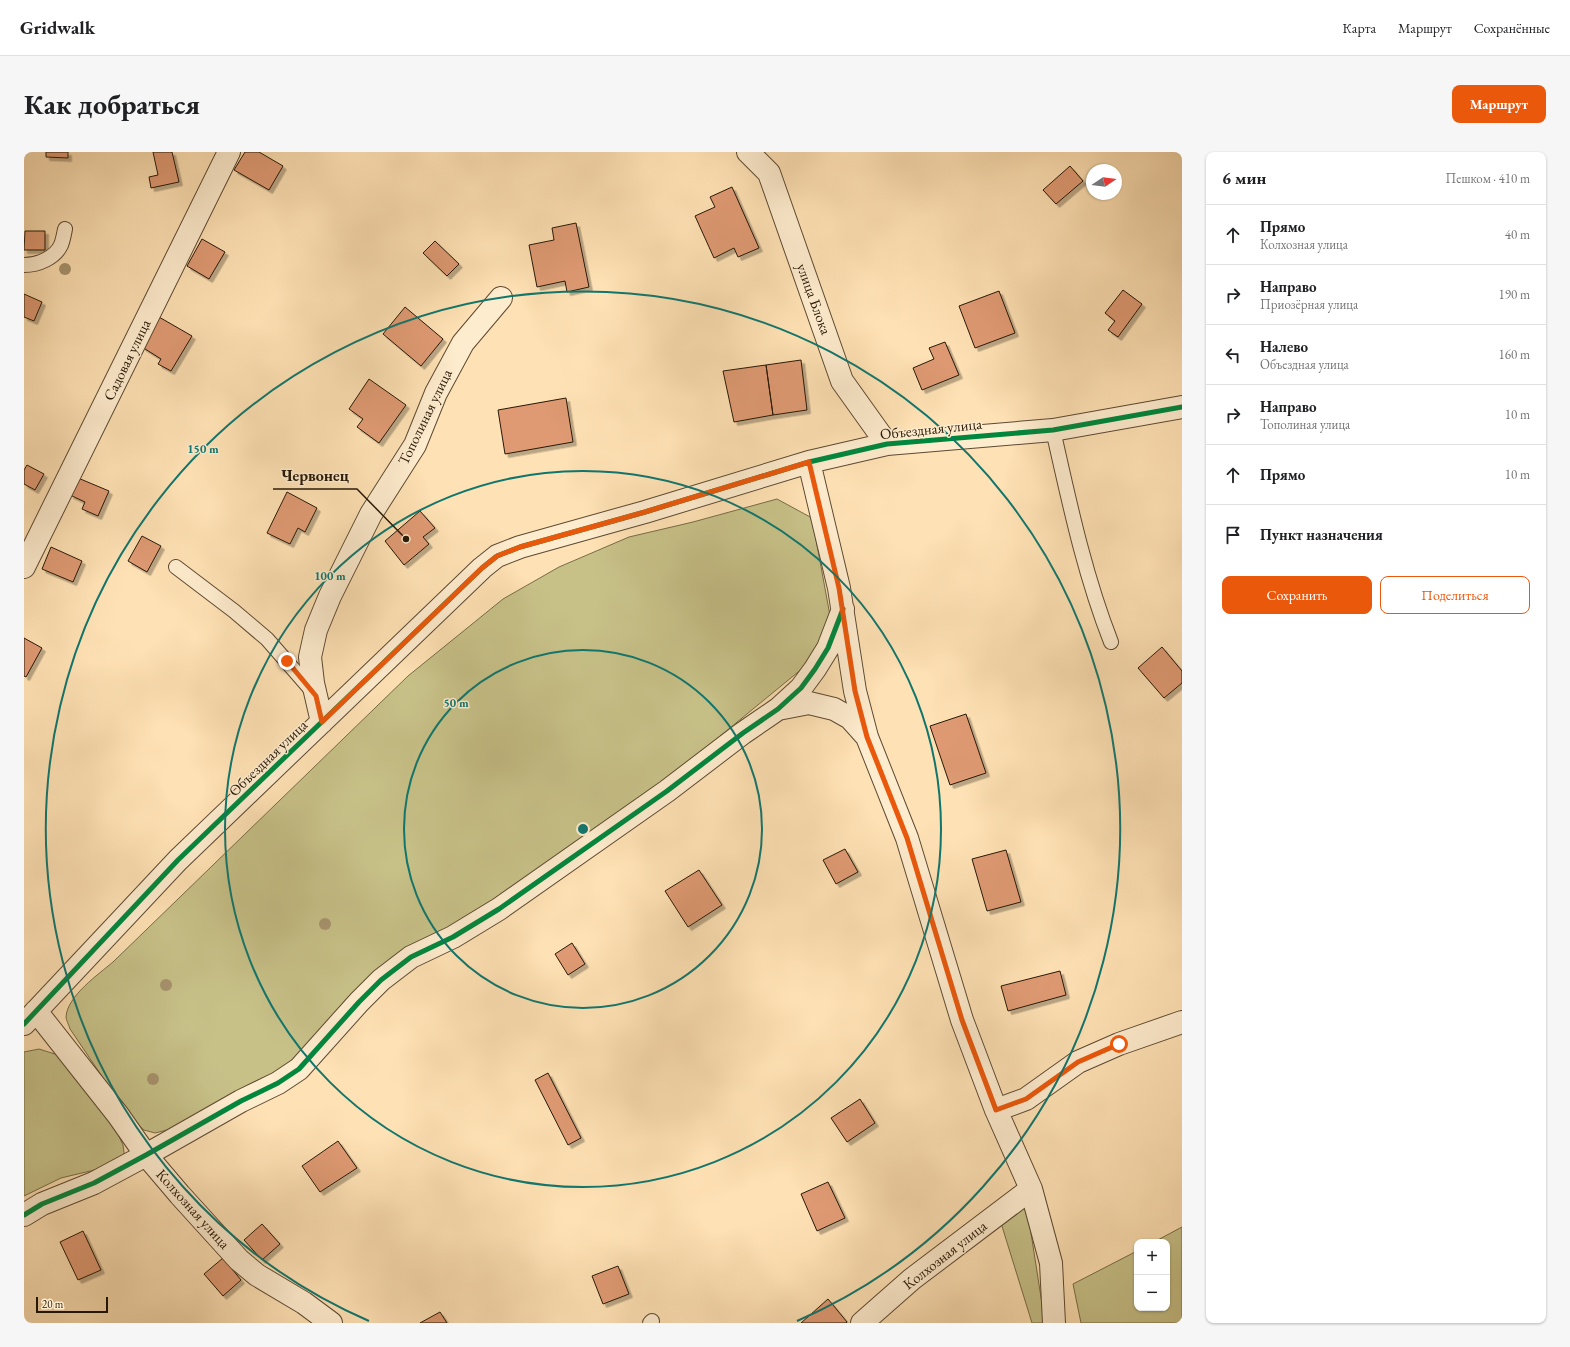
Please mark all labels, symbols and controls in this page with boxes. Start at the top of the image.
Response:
text: Gridwalk [20,15,95,40]
text: Карта [1343,19,1376,37]
text: Маршрут [1398,19,1452,37]
text: Сохранённые [1474,19,1550,37]
button: Маршрут [1452,85,1546,123]
text: Как добраться [24,86,200,122]
north arrow [1086,164,1122,200]
text: 6 мин [1222,167,1266,189]
text: Пешком · 410 m [1446,170,1530,187]
text: Прямо [1260,217,1305,236]
icon: ahead [1222,224,1244,246]
text: 40 m [1505,226,1530,243]
text: Колхозная улица [1260,236,1348,253]
street label: улица Блока [793,261,836,337]
text: Направо [1260,277,1317,296]
icon: right [1222,284,1244,306]
text: 190 m [1499,286,1530,303]
text: Приозёрная улица [1260,296,1358,313]
street label: Садовая улица [99,316,154,403]
text: Налево [1260,337,1308,356]
icon: left [1222,344,1244,366]
text: 160 m [1499,346,1530,363]
text: Объездная улица [1260,356,1349,373]
street label: Тополиная улица [393,366,456,468]
text: Направо [1260,397,1317,416]
icon: right [1222,404,1244,426]
text: 10 m [1505,406,1530,423]
street label: Объездная улица [879,414,983,443]
text: Тополиная улица [1260,416,1350,433]
text: 150 m [187,441,219,457]
callout: Червонец [273,461,357,489]
icon: ahead [1222,464,1244,486]
text: Червонец [281,465,350,486]
text: Прямо [1260,465,1305,484]
text: 10 m [1505,466,1530,483]
icon: arrive [1222,524,1244,546]
text: Пункт назначения [1260,525,1383,544]
text: 100 m [314,568,346,584]
button: Сохранить [1222,576,1372,614]
button: Поделиться [1380,576,1530,614]
route end [278,652,296,670]
text: 50 m [443,695,469,711]
street label: Объездная улица [224,715,311,800]
centre of rings [576,822,590,836]
route start [1110,1035,1128,1053]
street label: Колхозная улица [152,1165,234,1253]
street label: Колхозная улица [899,1216,991,1293]
map controls [1134,1239,1170,1311]
button: + [1134,1239,1170,1275]
button: − [1134,1275,1170,1311]
scale bar [36,1295,108,1314]
text: 20 m [42,1297,63,1311]

